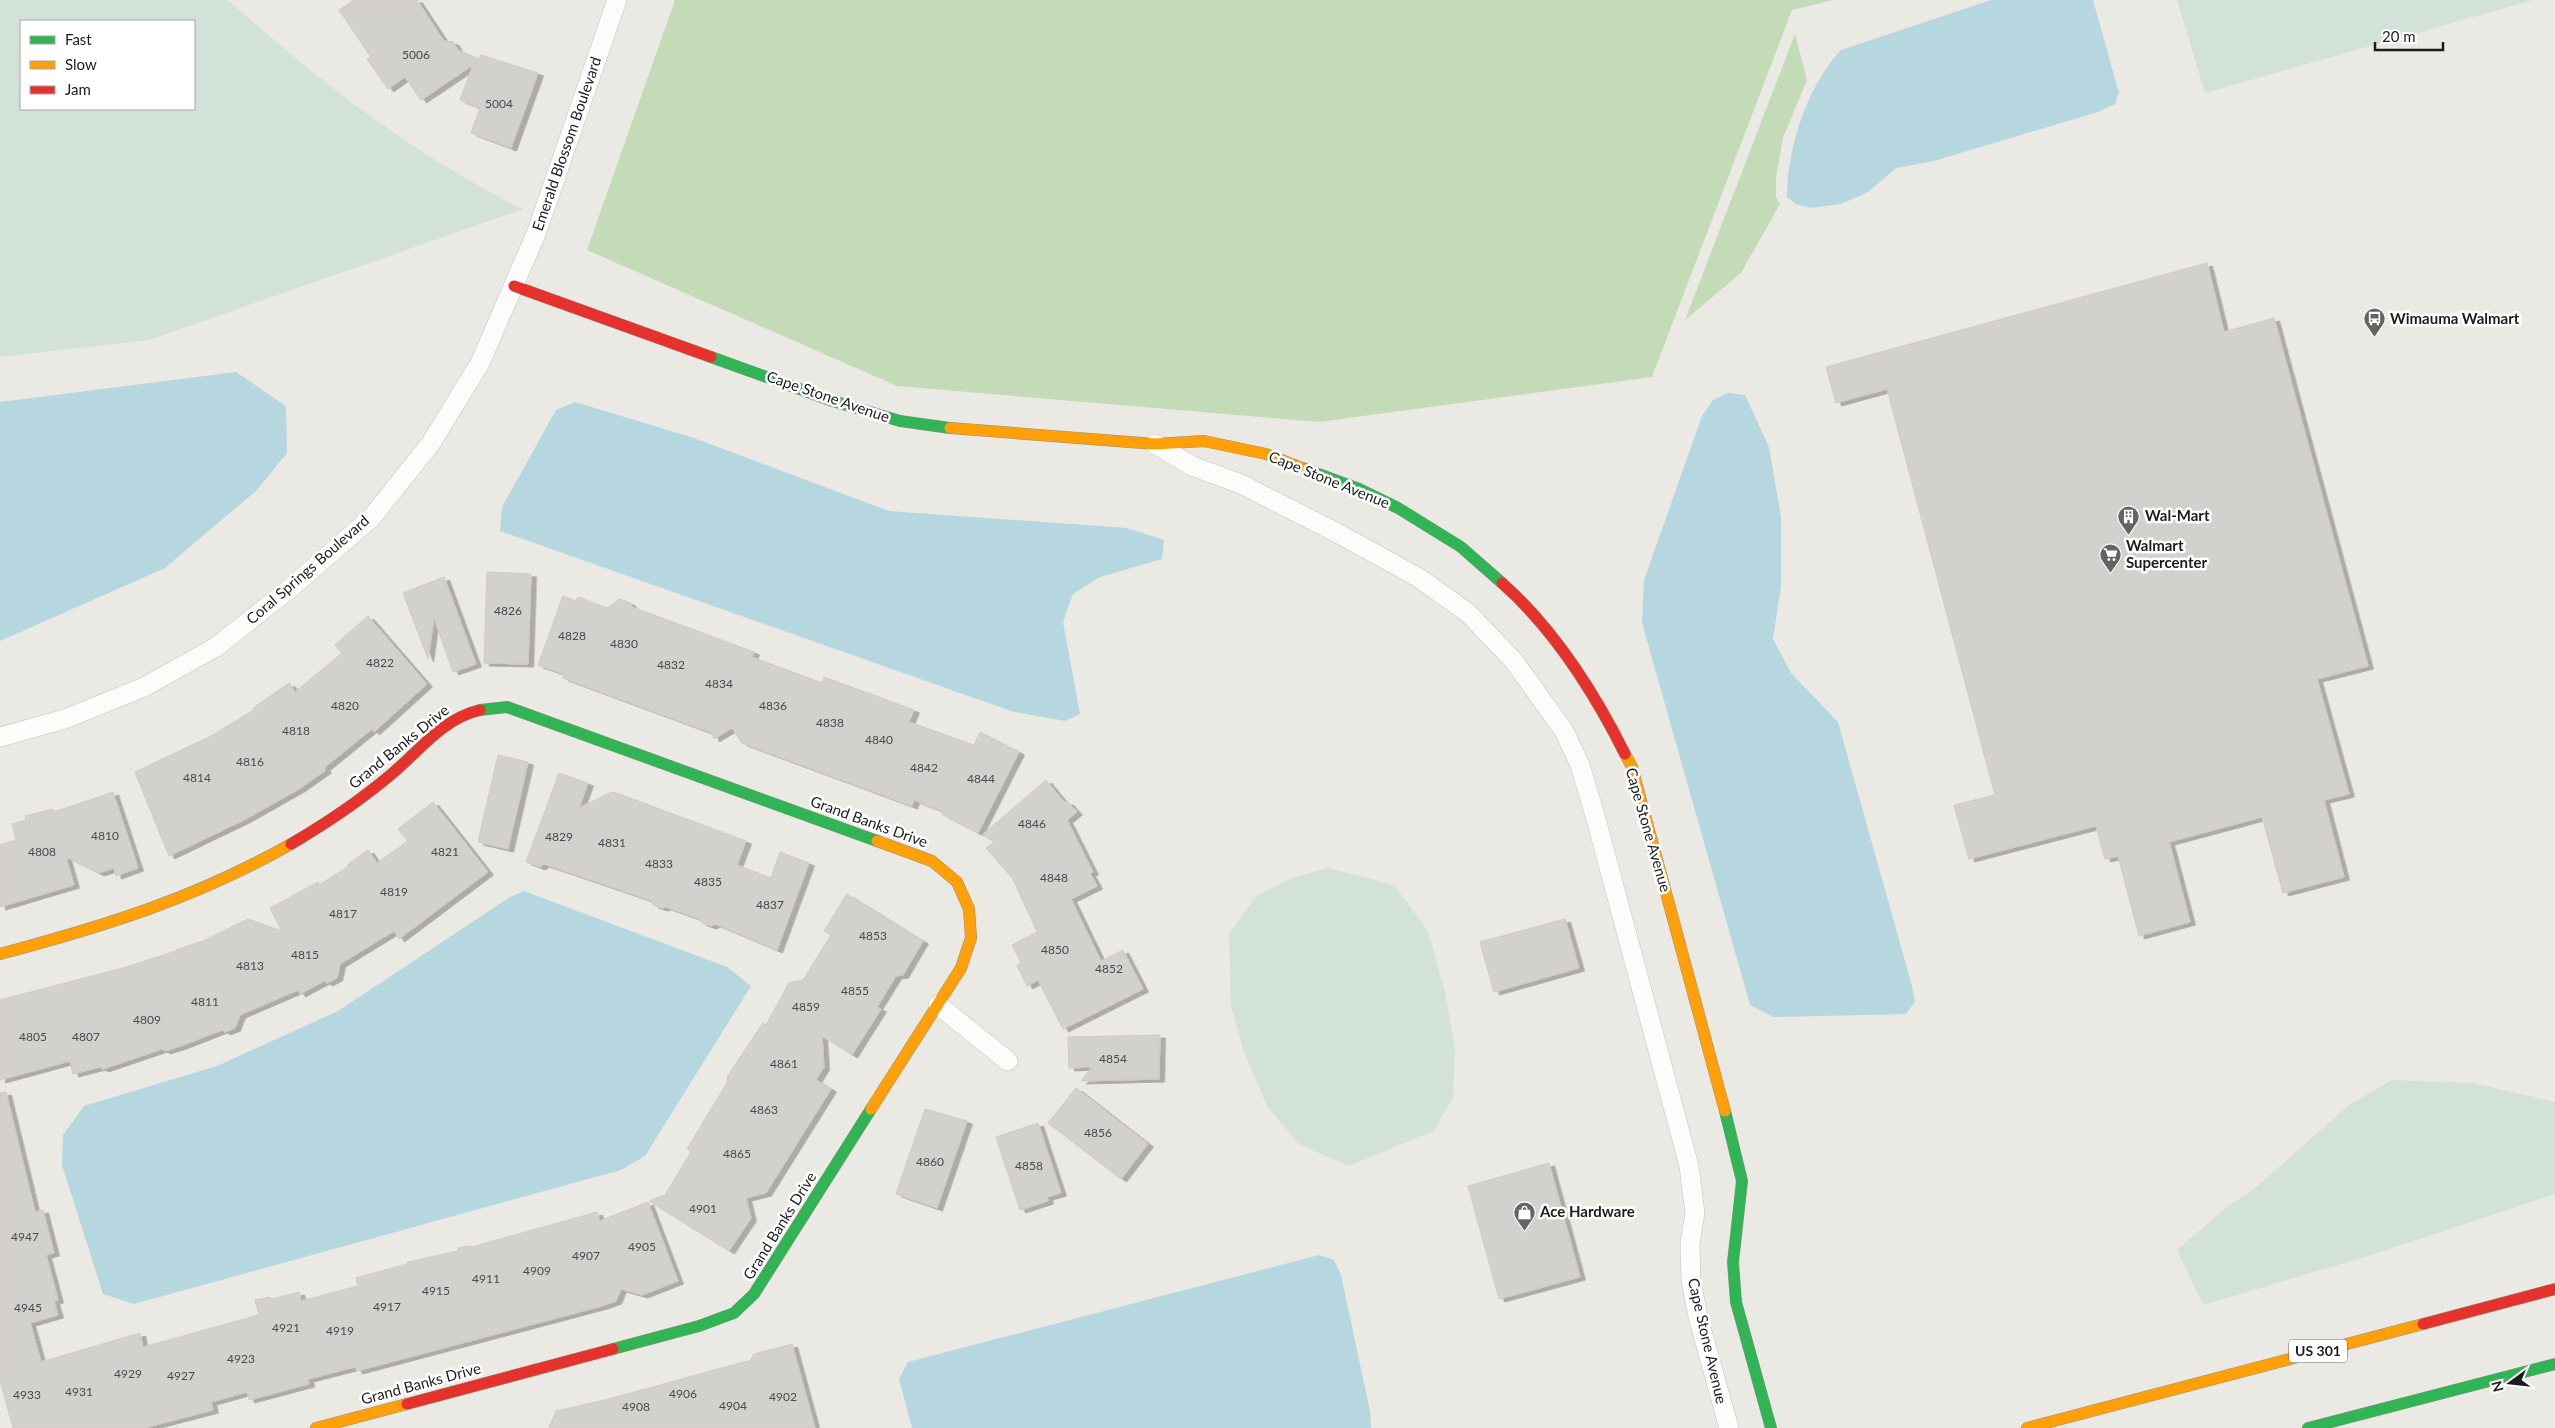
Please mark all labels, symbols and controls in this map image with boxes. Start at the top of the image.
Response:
legend [20,20,195,110]
scale bar [2375,20,2442,52]
text: 20 m [2382,27,2416,45]
text: Fast [65,30,92,48]
house number: 5006 [402,47,430,62]
street label: Emerald Blossom Boulevard [528,54,604,233]
text: Slow [65,55,97,73]
text: Jam [65,80,91,98]
house number: 5004 [485,96,513,111]
bus stop icon: Wimauma Walmart [2362,307,2386,338]
place label: Wimauma Walmart [2390,309,2520,327]
street label: Cape Stone Avenue [765,367,892,426]
street label: Cape Stone Avenue [1266,447,1392,512]
building icon: Wal-Mart [2117,504,2141,535]
place label: Wal-Mart [2145,506,2210,524]
street label: Coral Springs Boulevard [242,511,372,627]
place label: Walmart Supercenter [2126,536,2207,571]
supermarket icon: Walmart Supercenter [2098,543,2122,574]
house number: 4826 [494,603,522,618]
house number: 4828 [558,628,586,643]
house number: 4830 [610,636,638,651]
house number: 4822 [366,655,394,670]
house number: 4832 [657,657,685,672]
house number: 4834 [705,676,733,691]
house number: 4820 [331,698,359,713]
house number: 4836 [759,698,787,713]
street label: Grand Banks Drive [345,700,452,792]
house number: 4838 [816,715,844,730]
house number: 4818 [282,723,310,738]
house number: 4840 [865,732,893,747]
house number: 4816 [236,754,264,769]
house number: 4842 [910,760,938,775]
street label: Cape Stone Avenue [1623,765,1675,894]
house number: 4814 [183,770,211,785]
house number: 4844 [967,771,995,786]
street label: Grand Banks Drive [808,792,930,851]
house number: 4846 [1018,816,1046,831]
house number: 4810 [91,828,119,843]
house number: 4829 [545,829,573,844]
house number: 4831 [598,835,626,850]
house number: 4808 [28,844,56,859]
house number: 4821 [431,844,459,859]
house number: 4833 [645,856,673,871]
house number: 4848 [1040,870,1068,885]
house number: 4835 [694,874,722,889]
house number: 4819 [380,884,408,899]
house number: 4837 [756,897,784,912]
house number: 4817 [329,906,357,921]
house number: 4853 [859,928,887,943]
house number: 4850 [1041,942,1069,957]
house number: 4815 [291,947,319,962]
house number: 4813 [236,958,264,973]
house number: 4852 [1095,961,1123,976]
house number: 4855 [841,983,869,998]
house number: 4811 [191,994,219,1009]
house number: 4859 [792,999,820,1014]
house number: 4809 [133,1012,161,1027]
house number: 4805 [19,1029,47,1044]
house number: 4807 [72,1029,100,1044]
house number: 4854 [1099,1051,1127,1066]
house number: 4861 [770,1056,798,1071]
house number: 4863 [750,1102,778,1117]
house number: 4856 [1084,1125,1112,1140]
house number: 4865 [723,1146,751,1161]
house number: 4860 [916,1154,944,1169]
house number: 4858 [1015,1158,1043,1173]
street label: Grand Banks Drive [739,1168,820,1283]
shop icon: Ace Hardware [1512,1200,1536,1231]
house number: 4901 [689,1201,717,1216]
place label: Ace Hardware [1539,1202,1635,1220]
house number: 4947 [11,1229,39,1244]
house number: 4905 [628,1239,656,1254]
house number: 4907 [572,1248,600,1263]
house number: 4909 [523,1263,551,1278]
house number: 4911 [472,1271,500,1286]
street label: Cape Stone Avenue [1685,1276,1731,1406]
house number: 4915 [422,1283,450,1298]
house number: 4917 [373,1299,401,1314]
house number: 4945 [14,1300,42,1315]
house number: 4921 [272,1320,300,1335]
house number: 4919 [326,1323,354,1338]
road number: US 301 [2289,1340,2347,1362]
house number: 4923 [227,1351,255,1366]
street label: Grand Banks Drive [359,1358,483,1408]
north arrow [2485,1358,2535,1408]
house number: 4929 [114,1366,142,1381]
house number: 4927 [167,1368,195,1383]
text: N [2487,1379,2507,1394]
house number: 4931 [65,1384,93,1399]
house number: 4906 [669,1386,697,1401]
house number: 4933 [13,1387,41,1402]
house number: 4902 [769,1389,797,1404]
house number: 4904 [719,1398,747,1413]
house number: 4908 [622,1399,650,1414]

